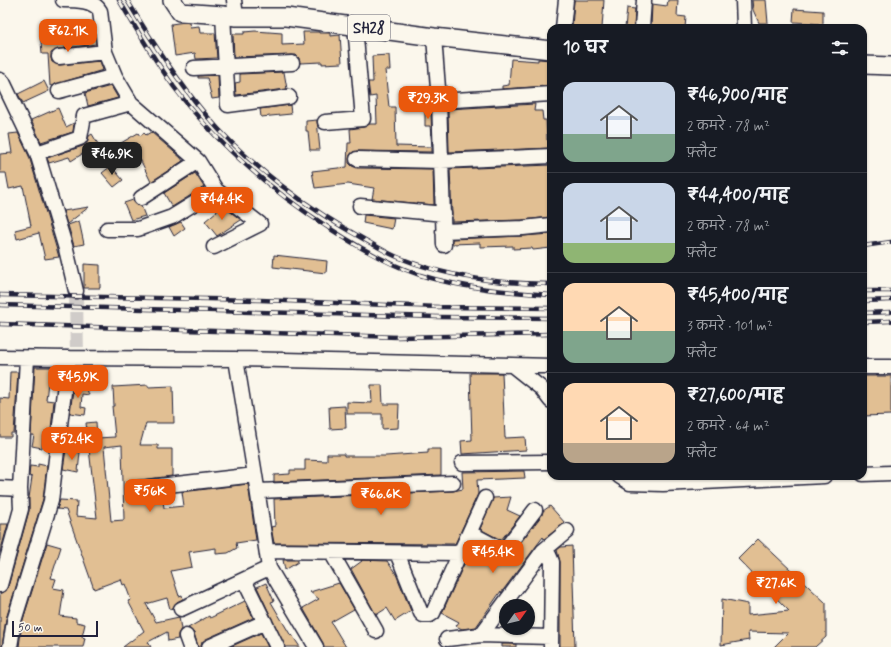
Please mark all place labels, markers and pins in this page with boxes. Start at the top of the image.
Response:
pin: ₹62.1K [35,19,101,53]
pin: ₹29.3K [395,86,461,120]
pin: ₹46.9K [79,142,145,176]
pin: ₹44.4K [189,187,255,221]
pin: ₹45.9K [45,365,111,399]
pin: ₹52.4K [39,427,105,461]
pin: ₹56K [126,479,174,513]
pin: ₹66.6K [348,482,414,516]
pin: ₹45.4K [460,540,526,574]
pin: ₹27.6K [743,571,809,605]

